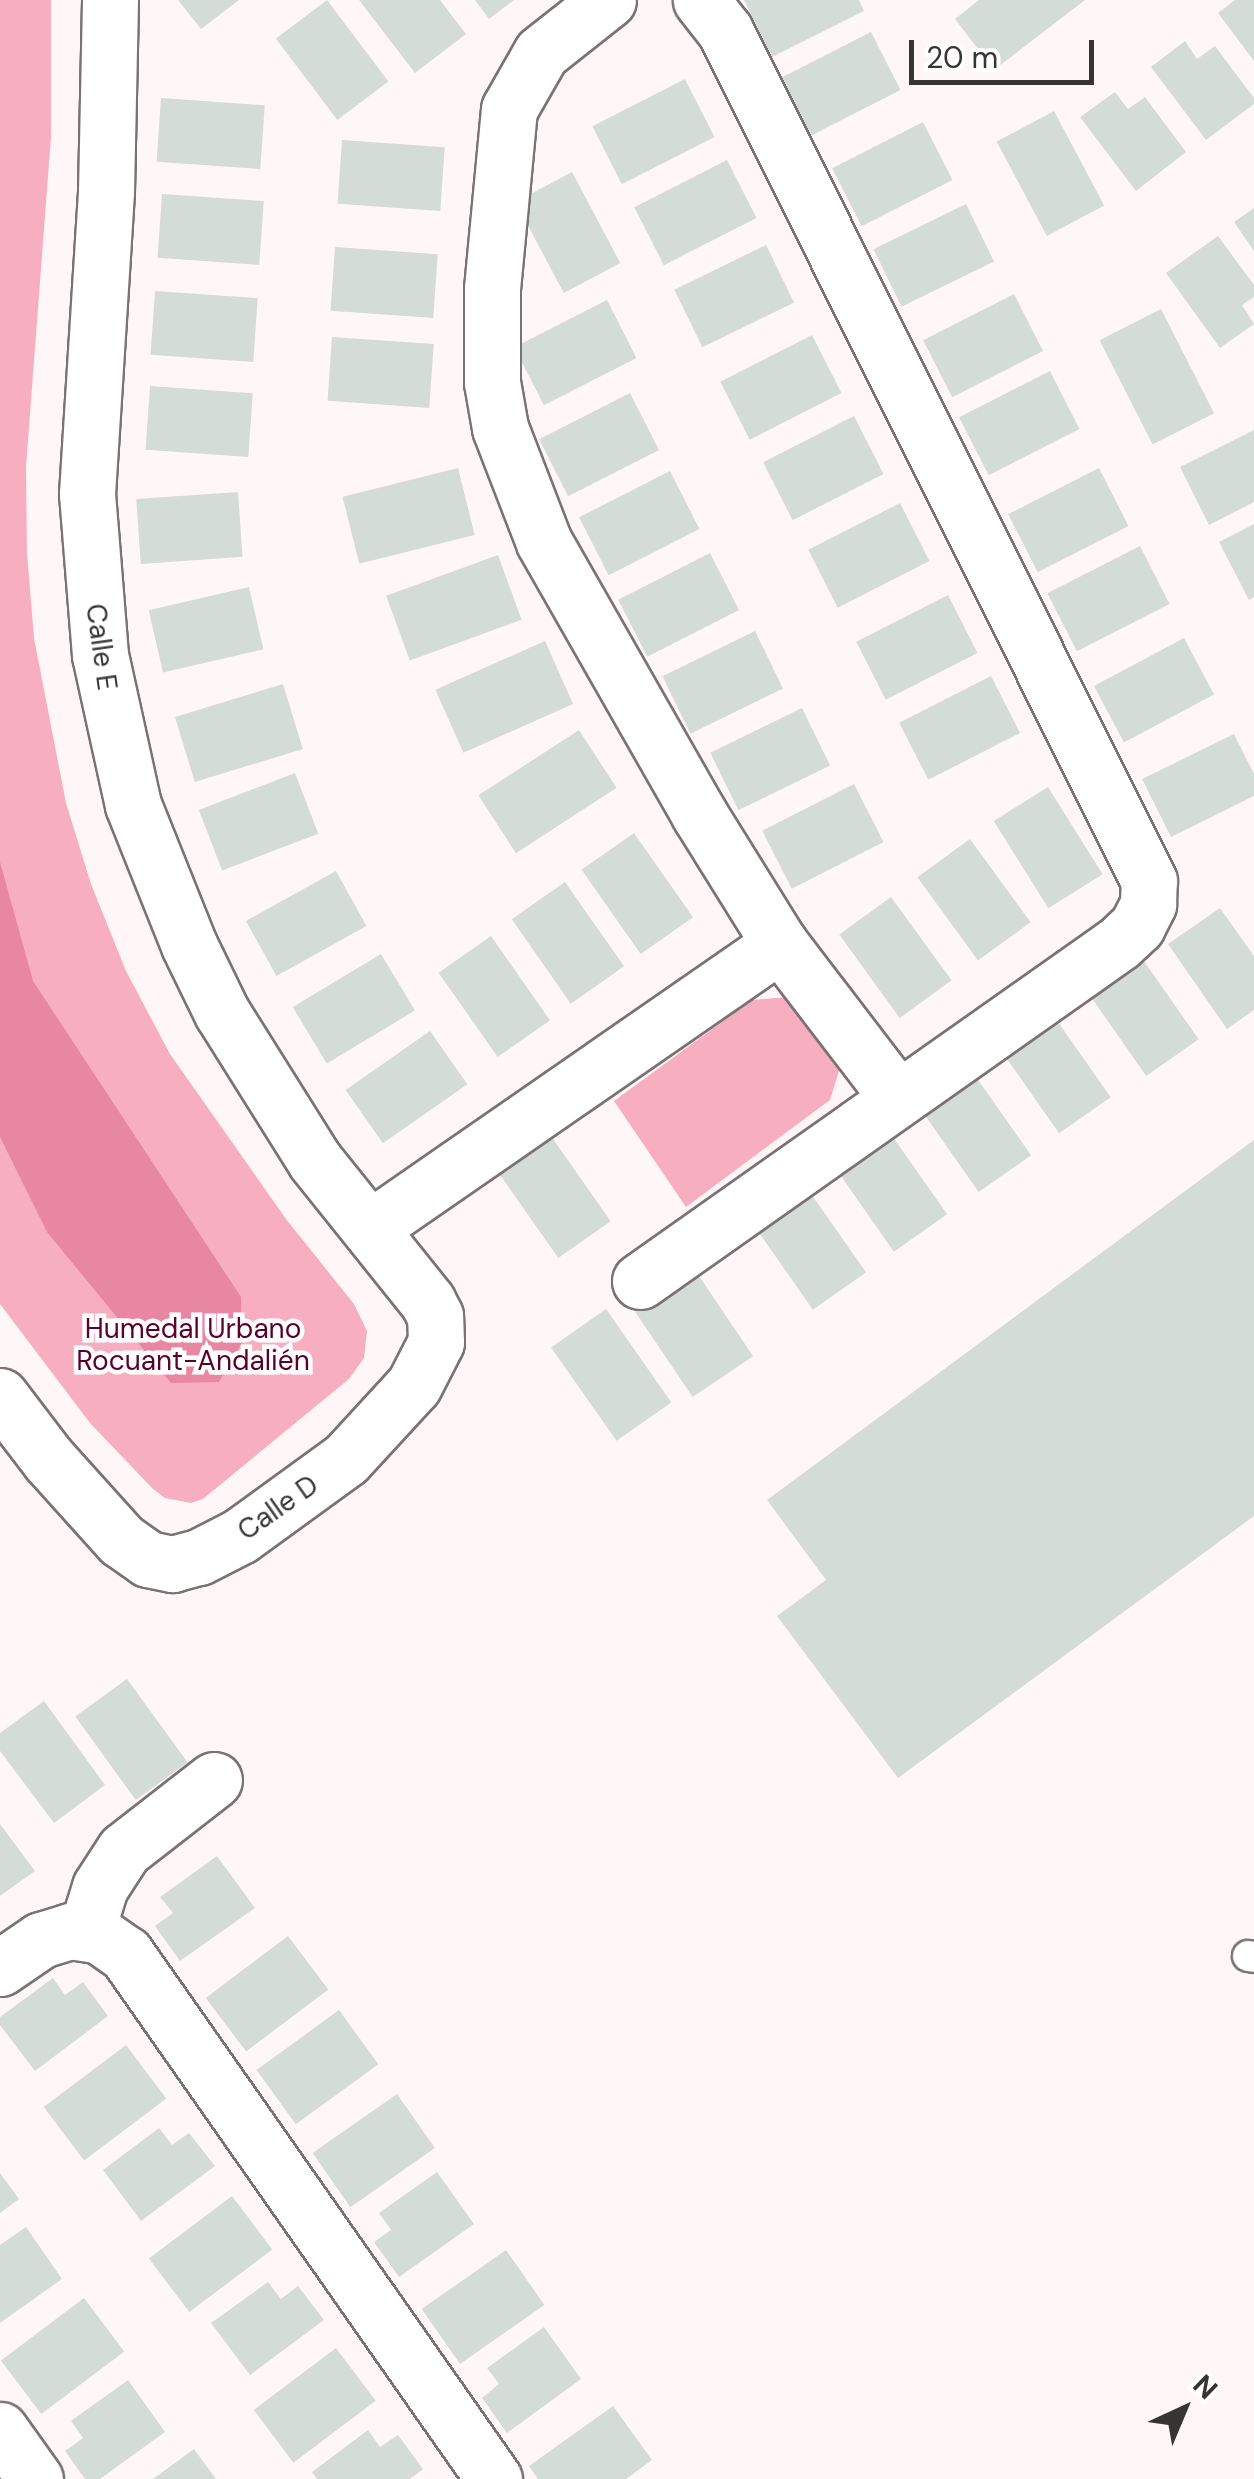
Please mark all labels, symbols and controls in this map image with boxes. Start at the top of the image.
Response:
scale bar [914,20,1099,82]
text: 20 m [926,38,998,77]
street label: Calle E [78,602,124,692]
park label: Humedal Urbano Rocuant-Andalién [76,1312,310,1378]
street label: Calle D [231,1468,325,1548]
north arrow [1134,2359,1234,2459]
text: N [1185,2367,1225,2407]

